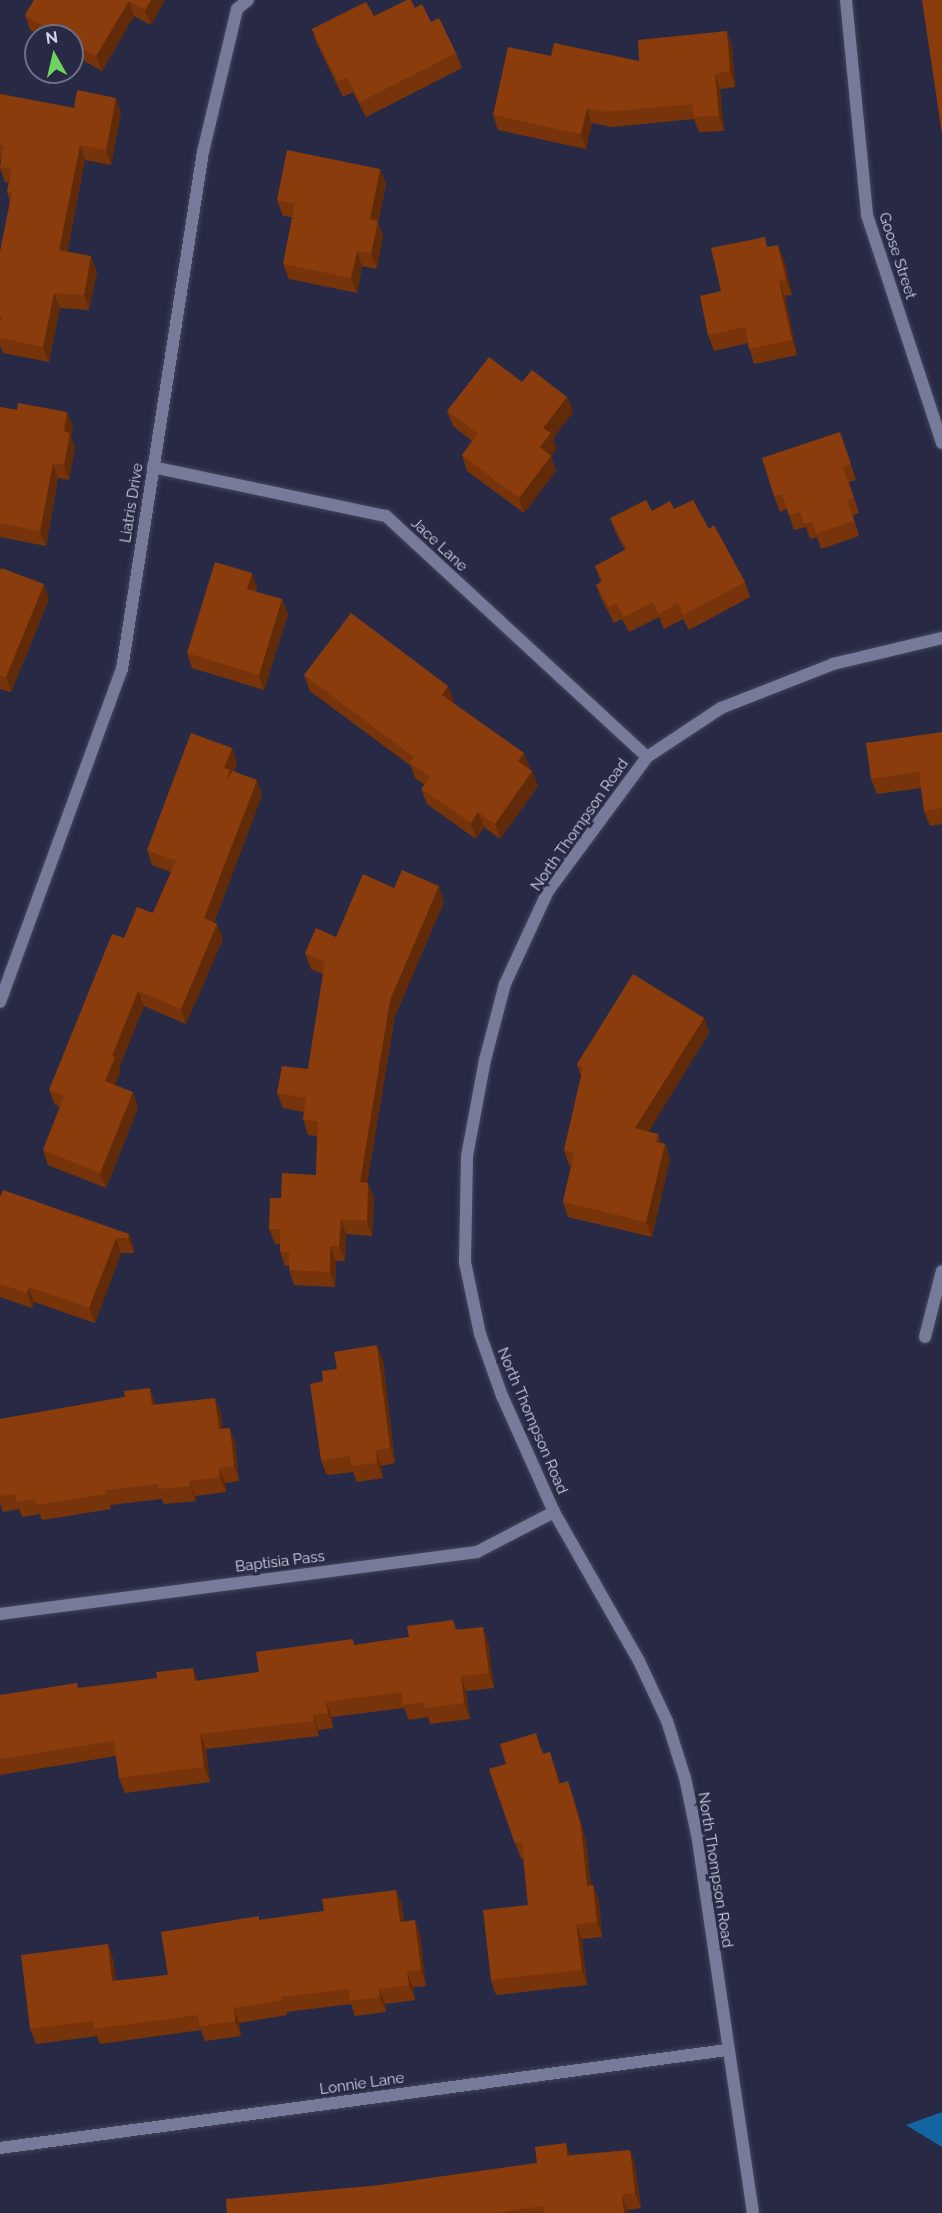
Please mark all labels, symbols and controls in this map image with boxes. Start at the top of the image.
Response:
north arrow [24,24,84,84]
text: N [44,27,59,48]
street label: Goose Street [875,210,919,302]
street label: Liatris Drive [117,462,147,544]
street label: Jace Lane [407,514,471,576]
street label: North Thompson Road [527,755,633,895]
street label: North Thompson Road [493,1345,571,1497]
street label: Baptisia Pass [234,1548,326,1576]
street label: North Thompson Road [694,1791,736,1949]
street label: Lonnie Lane [318,2069,406,2099]

